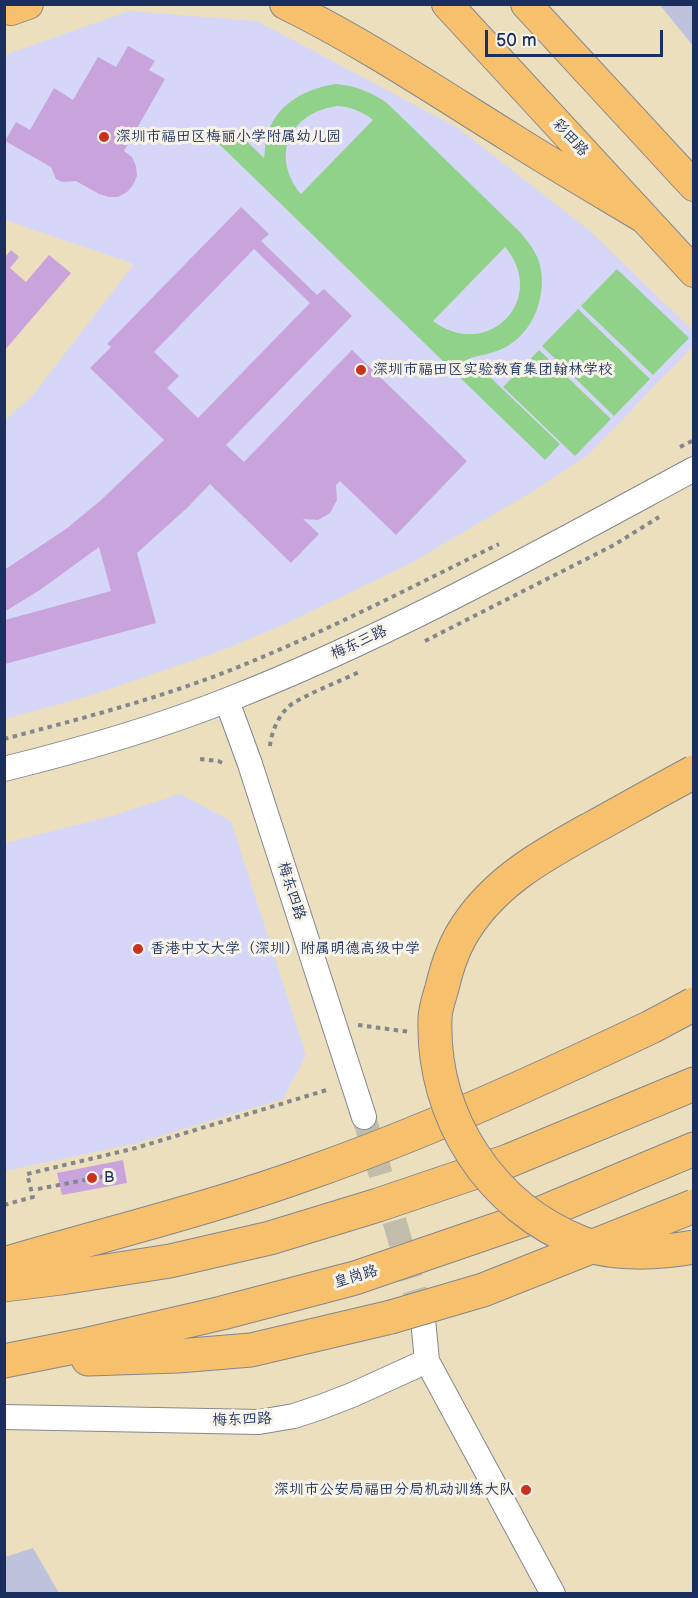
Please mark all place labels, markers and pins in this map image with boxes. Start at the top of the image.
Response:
place label: 深圳市福田区梅丽小学附属幼儿园 [116,128,341,146]
marker: 深圳市福田区梅丽小学附属幼儿园 [97,130,111,144]
place label: 深圳市福田区实验教育集团翰林学校 [373,361,613,379]
marker: 深圳市福田区实验教育集团翰林学校 [354,363,368,377]
place label: 香港中文大学（深圳）附属明德高级中学 [150,940,420,958]
marker: 香港中文大学（深圳）附属明德高级中学 [131,942,145,956]
place label: B [104,1169,114,1187]
marker: B [85,1171,99,1185]
place label: 深圳市公安局福田分局机动训练大队 [274,1481,514,1499]
marker: 深圳市公安局福田分局机动训练大队 [519,1483,533,1497]

